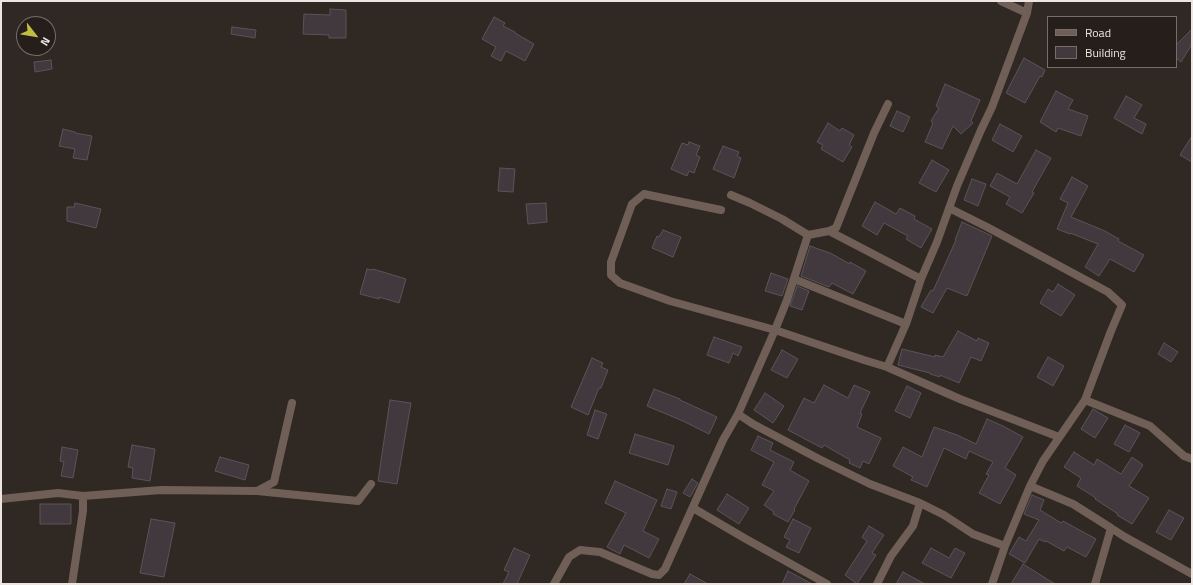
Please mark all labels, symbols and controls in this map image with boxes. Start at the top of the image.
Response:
north arrow [16,16,56,56]
legend [1047,16,1177,68]
text: Road [1085,23,1111,42]
text: N [37,34,54,49]
text: Building [1085,43,1126,62]

